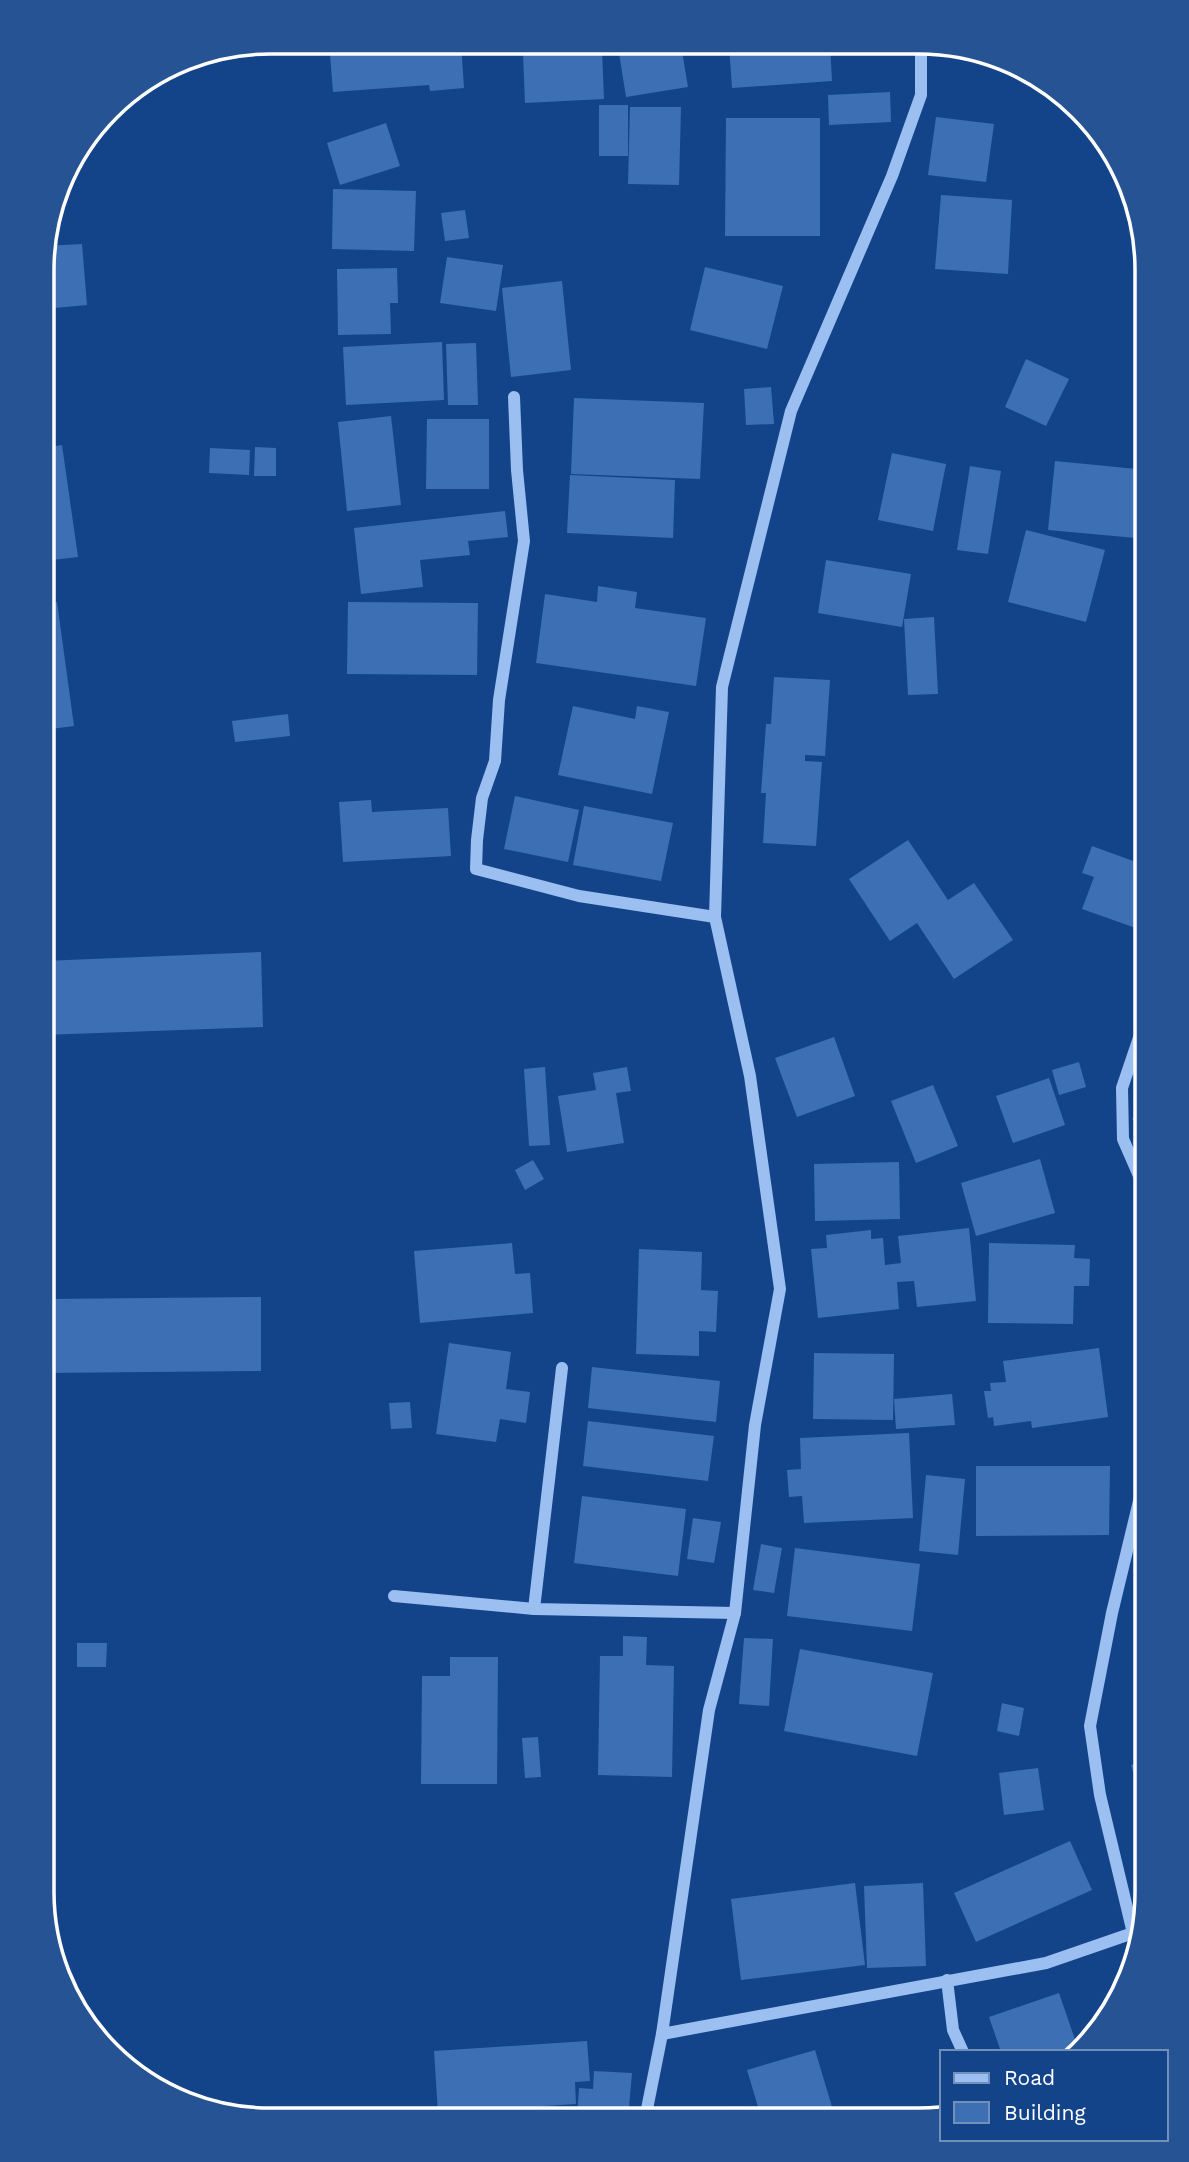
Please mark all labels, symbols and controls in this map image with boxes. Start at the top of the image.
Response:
legend [940,2050,1168,2141]
text: Road [1004,2065,1055,2090]
text: Building [1004,2100,1086,2125]

